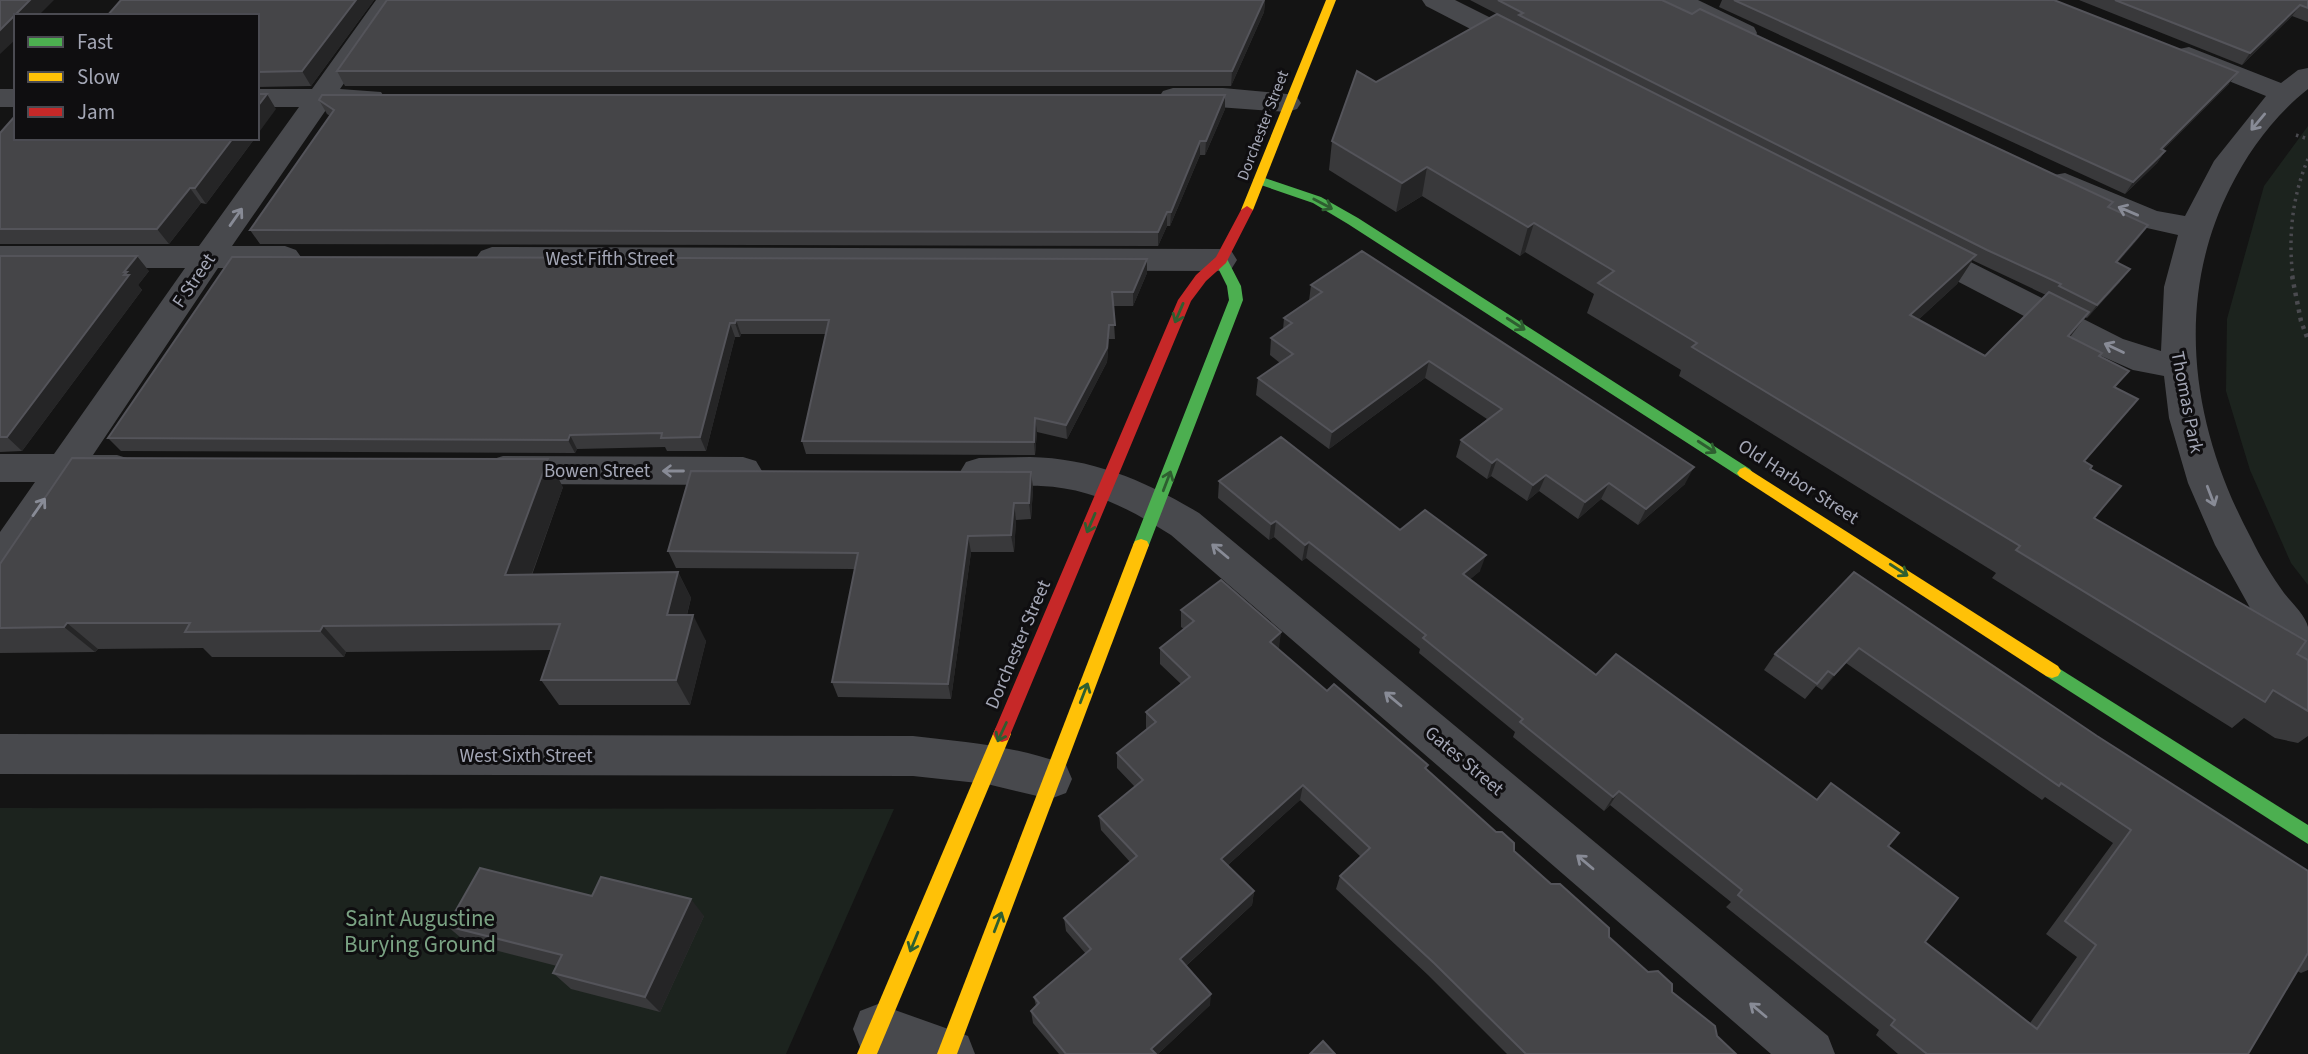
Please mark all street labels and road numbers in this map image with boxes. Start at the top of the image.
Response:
street label: Dorchester Street [1232,67,1294,184]
street label: West Fifth Street [545,246,675,273]
street label: F Street [166,248,223,314]
street label: Thomas Park [2163,349,2210,456]
street label: Old Harbor Street [1732,433,1864,532]
street label: Bowen Street [544,458,651,485]
street label: Dorchester Street [979,575,1058,713]
street label: Gates Street [1419,720,1510,803]
street label: West Sixth Street [459,743,593,770]

